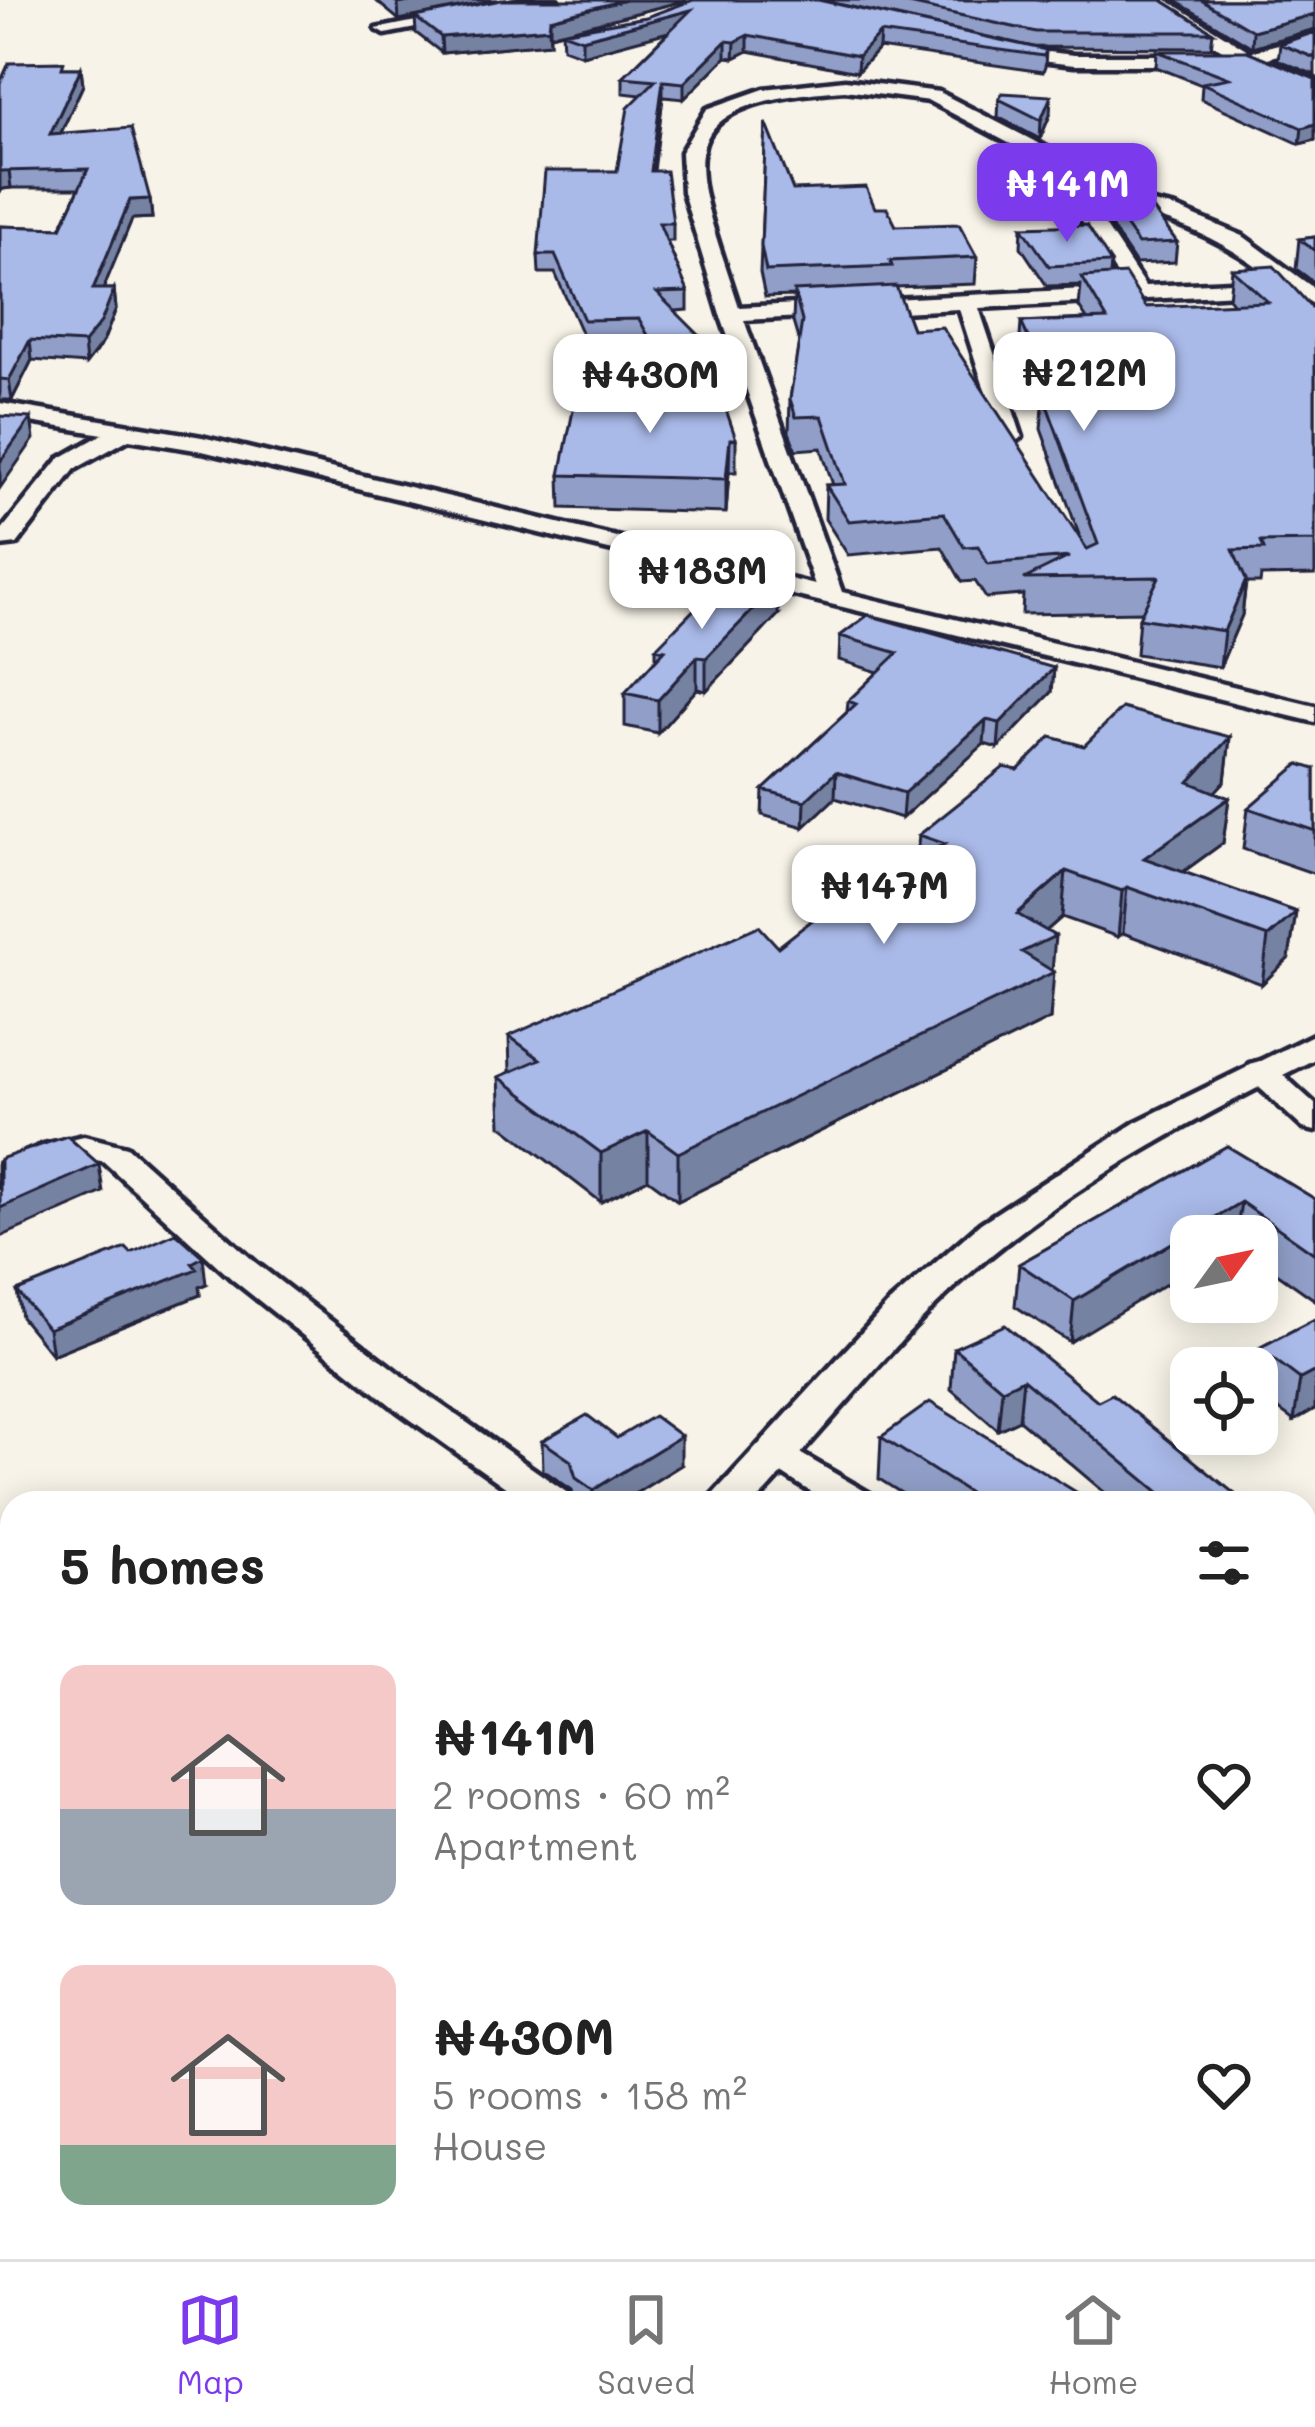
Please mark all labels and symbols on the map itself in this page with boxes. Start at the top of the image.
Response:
pin: ₦141M [983,143,1151,245]
pin: ₦212M [1000,332,1168,434]
pin: ₦430M [566,334,734,436]
pin: ₦183M [618,530,786,632]
pin: ₦147M [800,845,968,947]
north arrow [1170,1215,1278,1323]

